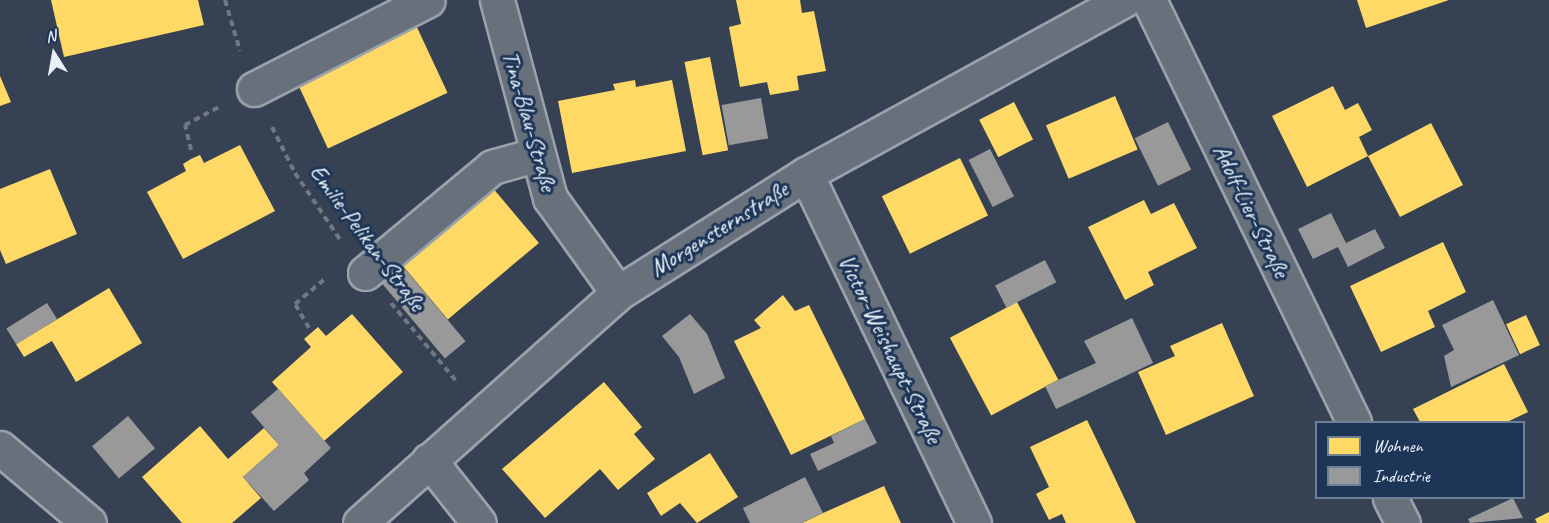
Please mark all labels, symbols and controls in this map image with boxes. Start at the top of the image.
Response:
north arrow [24,24,84,84]
text: N [44,26,57,47]
street label: Tina-Blau-Straße [495,48,563,194]
street label: Adolf-Lier-Straße [1206,140,1296,282]
street label: Emilie-Pelikan-Straße [303,159,431,317]
street label: Morgensternstraße [645,175,793,283]
street label: Victor-Weishaupt-Straße [832,250,948,448]
legend [1315,421,1525,499]
text: Wohnen [1373,435,1423,457]
text: Industrie [1373,465,1430,487]

